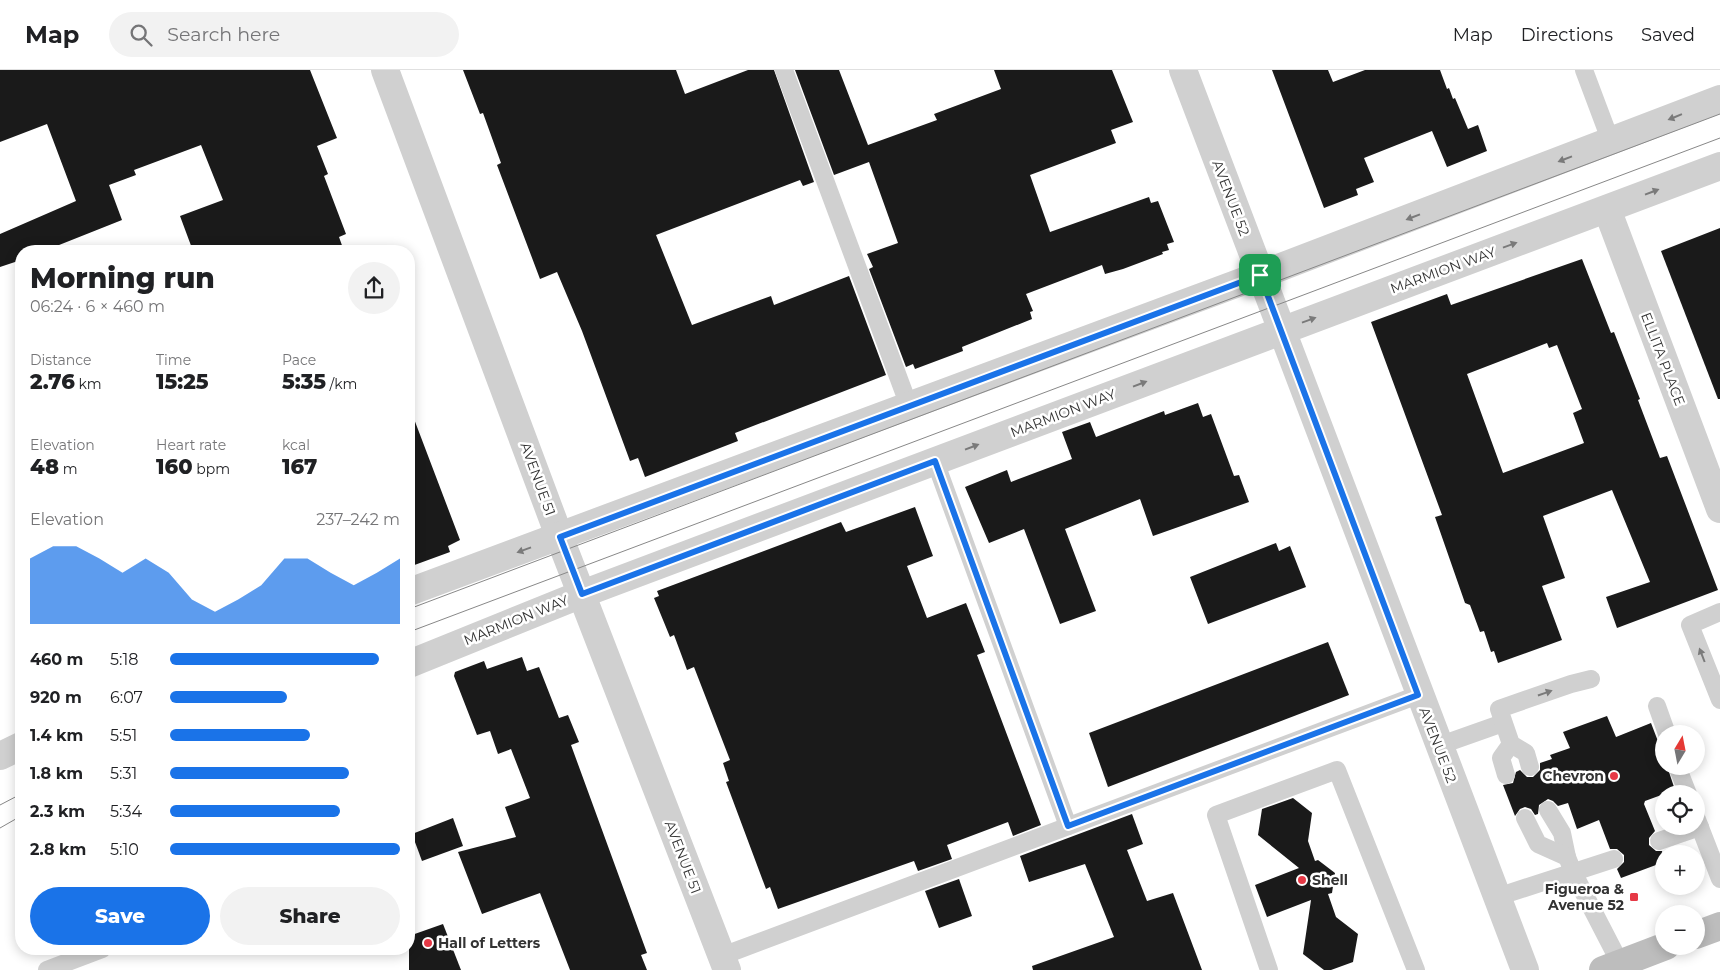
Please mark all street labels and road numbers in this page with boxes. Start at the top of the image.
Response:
street label: AVENUE 52 [1208,158,1254,239]
street label: MARMION WAY [1388,242,1498,297]
street label: ELLITA PLACE [1637,310,1689,408]
street label: MARMION WAY [1008,385,1118,441]
street label: AVENUE 51 [516,440,560,518]
street label: MARMION WAY [461,591,571,649]
street label: AVENUE 52 [1415,705,1461,786]
street label: AVENUE 51 [661,818,705,896]

